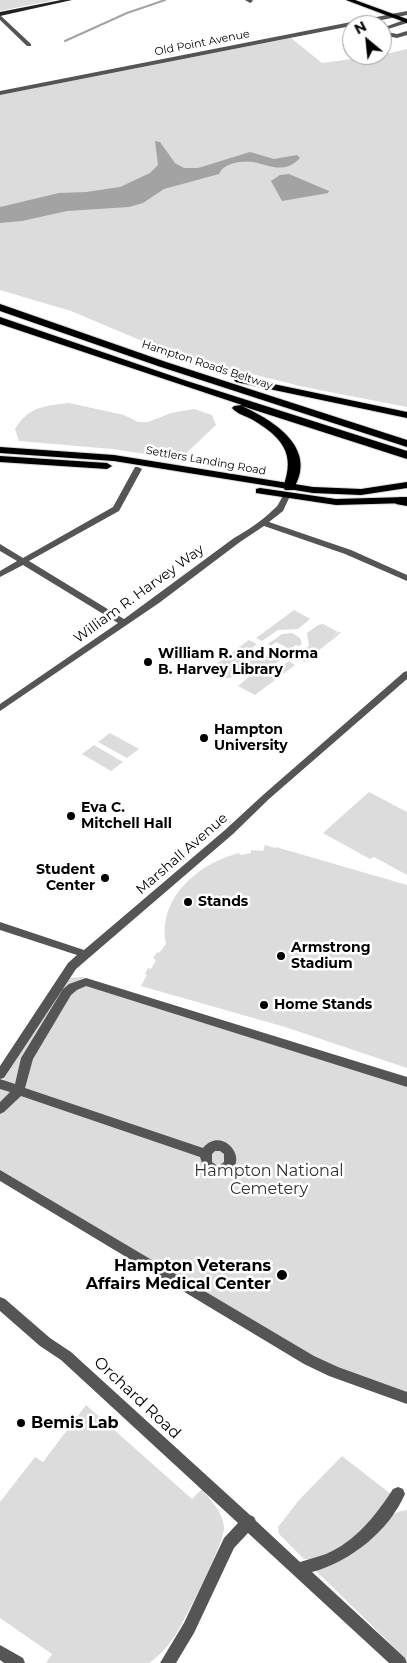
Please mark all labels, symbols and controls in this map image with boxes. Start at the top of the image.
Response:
north arrow [342,15,392,65]
text: N [351,17,370,38]
street label: Old Point Avenue [153,27,251,59]
street label: Hampton Roads Beltway [140,338,274,392]
street label: Settlers Landing Road [145,444,267,478]
street label: William R. Harvey Way [71,541,207,647]
place label: William R. and Norma B. Harvey Library [158,646,318,679]
marker: William R. and Norma B. Harvey Library [142,656,154,668]
place label: Hampton University [214,722,288,754]
marker: Hampton University [198,732,210,744]
place label: Eva C. Mitchell Hall [81,800,172,832]
marker: Eva C. Mitchell Hall [65,810,77,822]
street label: Marshall Avenue [133,810,231,898]
place label: Student Center [36,862,95,894]
marker: Student Center [99,872,111,884]
place label: Stands [198,894,248,910]
marker: Stands [182,896,194,908]
place label: Armstrong Stadium [291,940,371,972]
marker: Armstrong Stadium [275,950,287,962]
place label: Home Stands [274,997,372,1013]
marker: Home Stands [258,999,270,1011]
park label: Hampton National Cemetery [194,1161,344,1199]
place label: Hampton Veterans Affairs Medical Center [86,1256,271,1294]
marker: Hampton Veterans Affairs Medical Center [275,1268,289,1282]
street label: Orchard Road [90,1353,184,1443]
place label: Bemis Lab [31,1413,119,1433]
marker: Bemis Lab [15,1417,27,1429]

